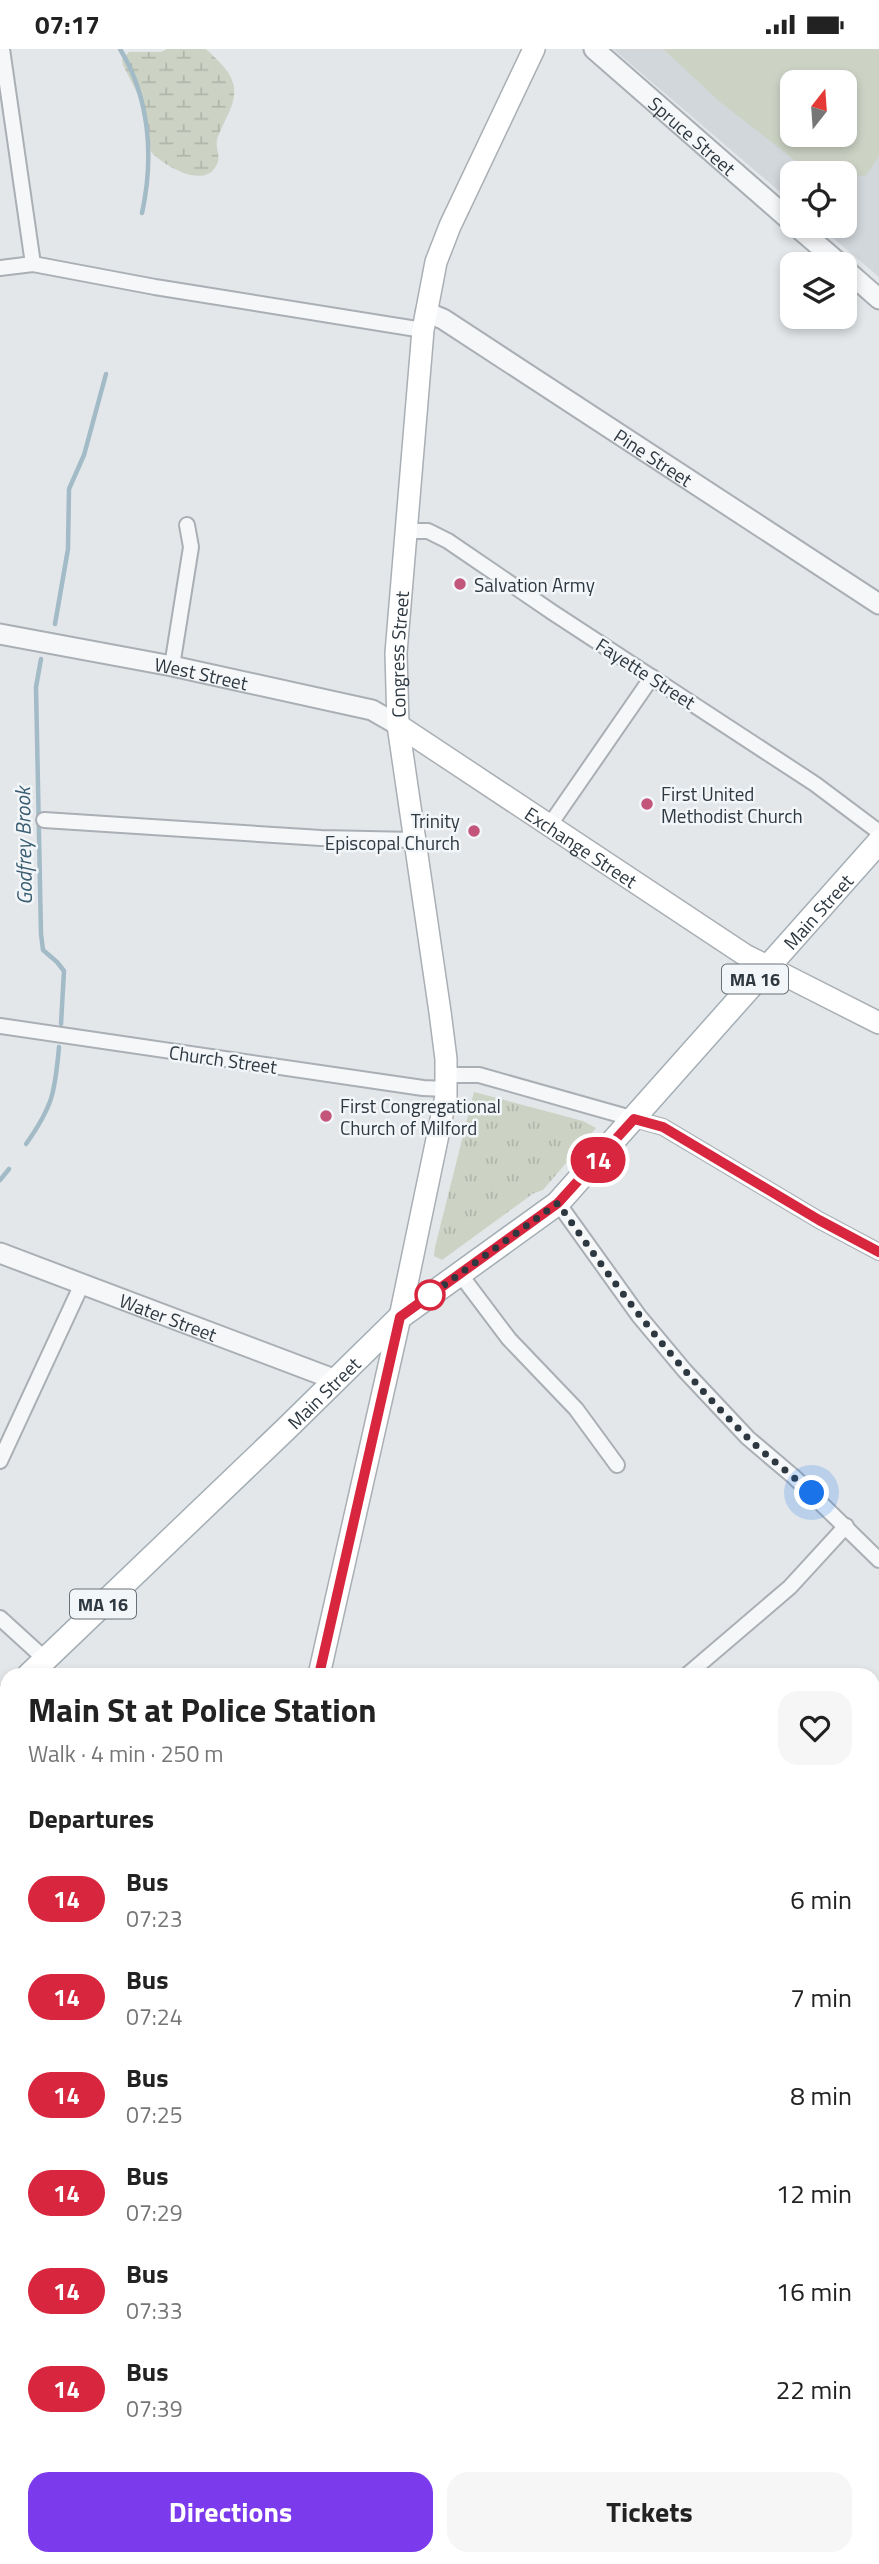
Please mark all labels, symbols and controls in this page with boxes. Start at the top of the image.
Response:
text: 07:17 [35,5,100,44]
north arrow [780,70,858,147]
map controls [780,70,857,329]
street label: Spruce Street [642,89,743,182]
button: locate [780,161,857,238]
button: layers [780,252,857,329]
street label: Pine Street [609,420,699,493]
place label: Salvation Army [474,570,595,599]
marker: Salvation Army [452,576,468,592]
street label: Congress Street [381,589,416,718]
street label: Fayette Street [591,630,702,716]
street label: West Street [152,649,251,697]
place label: First United Methodist Church [661,779,803,830]
water label: Godfrey Brook [6,784,40,905]
marker: First United Methodist Church [639,796,655,812]
street label: Exchange Street [519,799,644,895]
place label: Trinity Episcopal Church [325,806,460,857]
marker: Trinity Episcopal Church [466,823,482,839]
street label: Main Street [776,866,860,956]
road number: MA 16 [722,965,788,994]
street label: Church Street [167,1037,279,1081]
place label: First Congregational Church of Milford [340,1091,501,1142]
marker: First Congregational Church of Milford [318,1108,334,1124]
line badge: 14 [566,1137,630,1183]
text: 14 [585,1142,611,1178]
unlabelled marker [415,1280,445,1310]
street label: Water Street [115,1285,222,1348]
street label: Main Street [280,1349,367,1435]
your location [794,1475,829,1510]
road number: MA 16 [70,1589,136,1619]
text: Main St at Police Station [28,1685,376,1735]
button: heart [778,1691,852,1765]
text: Walk · 4 min · 250 m [28,1736,224,1771]
text: Departures [28,1799,154,1838]
text: Bus [126,1862,168,1901]
text: 6 min [790,1880,852,1919]
text: 14 [53,1881,80,1917]
text: 07:23 [126,1901,183,1936]
text: Bus [126,1960,168,1999]
text: 7 min [790,1978,852,2017]
text: 14 [53,1979,80,2015]
text: 07:24 [126,1999,183,2034]
text: Bus [126,2058,168,2097]
text: 8 min [790,2076,852,2115]
text: 14 [53,2077,80,2113]
text: 07:25 [126,2097,183,2132]
text: Bus [126,2156,168,2195]
text: 12 min [776,2174,852,2213]
text: 14 [53,2175,80,2211]
text: 07:29 [126,2195,183,2230]
text: Bus [126,2254,168,2293]
text: 16 min [776,2272,852,2311]
text: 14 [53,2273,80,2309]
text: 07:33 [126,2293,183,2328]
text: Bus [126,2352,168,2391]
text: 22 min [776,2370,852,2409]
text: 14 [53,2371,80,2407]
text: 07:39 [126,2391,183,2426]
button: Directions [28,2472,433,2552]
button: Tickets [447,2472,852,2552]

